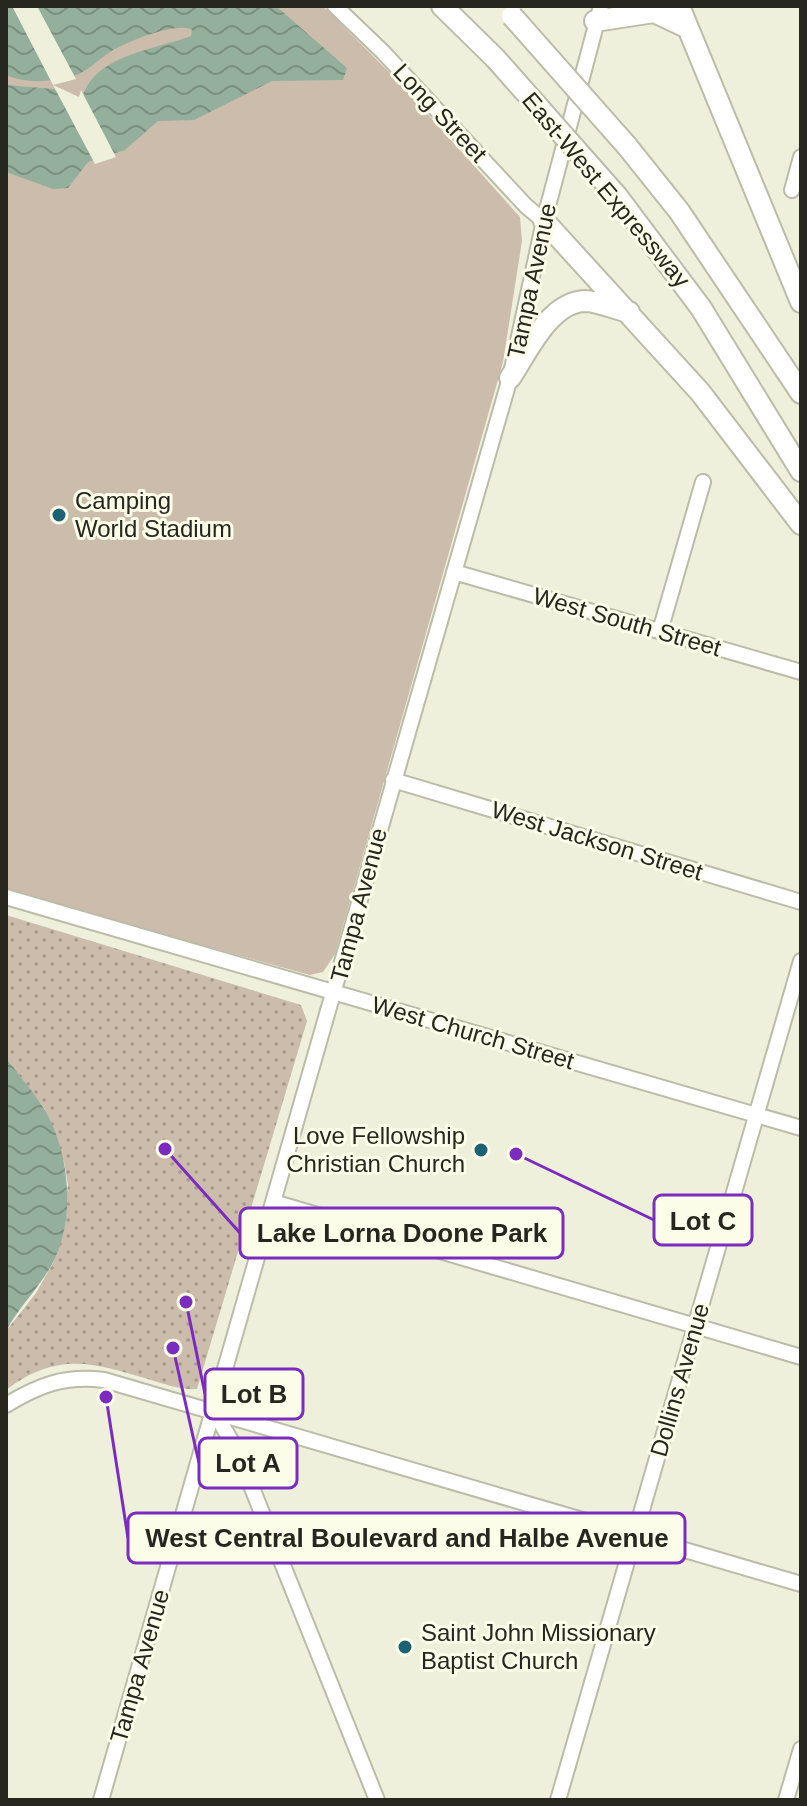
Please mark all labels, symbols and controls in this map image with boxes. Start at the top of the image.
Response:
street label: Long Street [388,58,493,167]
street label: East-West Expressway [517,87,696,293]
street label: Tampa Avenue [502,201,561,361]
place label: Camping World Stadium [75,487,232,542]
marker: Camping World Stadium [50,506,68,524]
street label: West South Street [530,582,725,661]
street label: West Jackson Street [488,796,706,886]
street label: Tampa Avenue [325,825,392,985]
street label: West Church Street [369,991,578,1074]
place label: Love Fellowship Christian Church [286,1122,465,1177]
marker: Love Fellowship Christian Church [472,1141,490,1159]
callout: Lot C [654,1195,752,1245]
text: Lot C [670,1206,736,1236]
callout: Lake Lorna Doone Park [240,1208,563,1258]
text: Lake Lorna Doone Park [257,1218,548,1248]
street label: Dollins Avenue [645,1300,714,1460]
callout: Lot B [205,1369,303,1419]
text: Lot B [221,1379,287,1409]
callout: Lot A [199,1438,297,1488]
text: Lot A [215,1448,281,1478]
callout: West Central Boulevard and Halbe Avenue [128,1513,685,1563]
text: West Central Boulevard and Halbe Avenue [145,1523,669,1553]
street label: Tampa Avenue [105,1586,174,1746]
place label: Saint John Missionary Baptist Church [421,1619,656,1674]
marker: Saint John Missionary Baptist Church [396,1638,414,1656]

